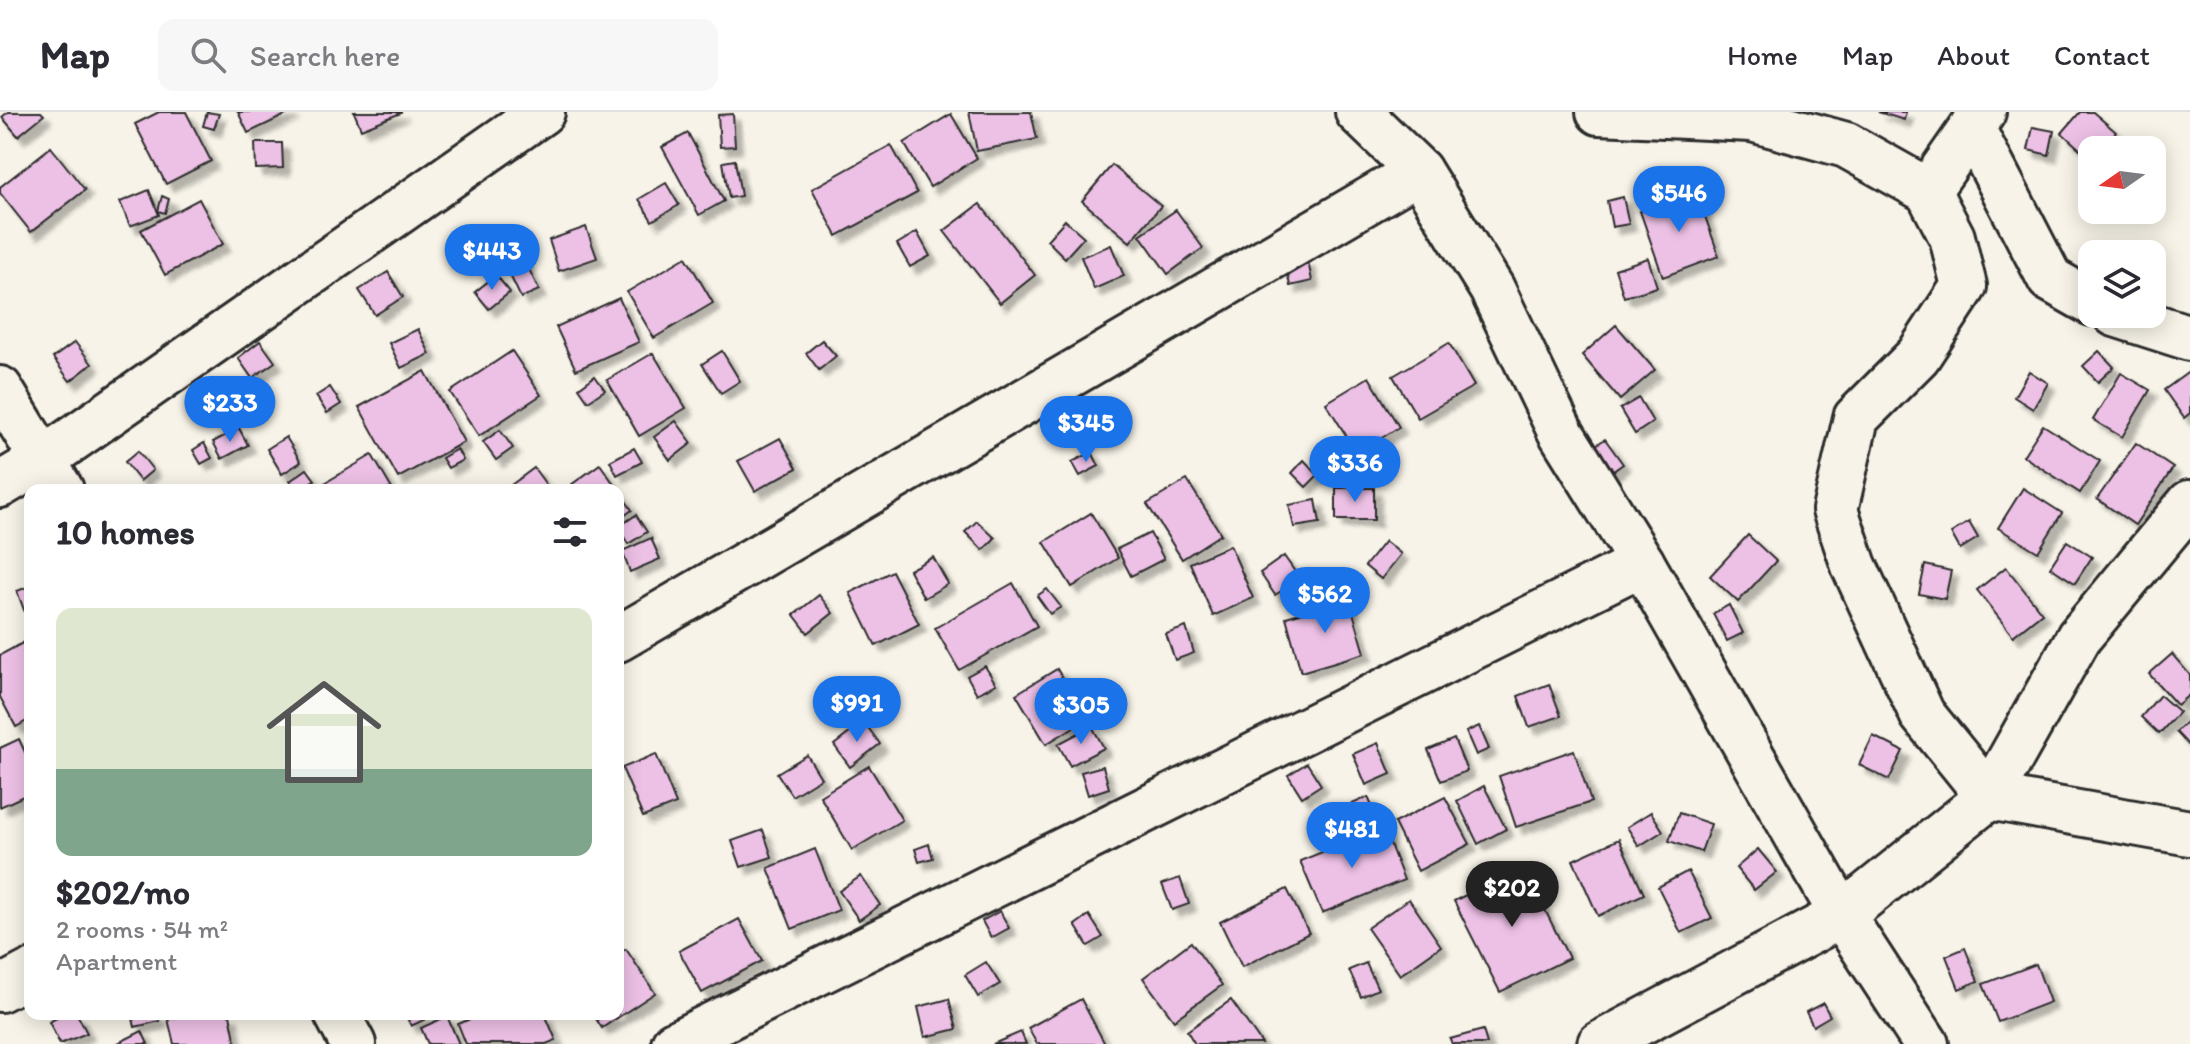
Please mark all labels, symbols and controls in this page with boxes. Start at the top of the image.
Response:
search box [158,19,718,91]
text: Map [40,32,110,78]
icon: search [186,33,230,77]
text: Search here [250,37,400,74]
text: Home [1727,38,1798,72]
text: Map [1842,38,1893,72]
text: About [1937,38,2010,72]
text: Contact [2054,38,2150,72]
north arrow [2078,136,2166,224]
map controls [2078,136,2166,328]
pin: $546 [1632,166,1726,234]
text: $546 [1651,176,1707,208]
pin: $443 [445,224,539,292]
text: $443 [463,234,521,266]
button: layers [2078,240,2166,328]
pin: $233 [183,376,277,444]
text: $233 [202,386,258,418]
pin: $345 [1039,396,1133,464]
text: $345 [1058,406,1114,438]
pin: $336 [1308,436,1402,504]
text: $336 [1327,446,1383,478]
icon: filters [548,510,592,554]
text: 10 homes [56,512,195,553]
pin: $562 [1278,567,1372,635]
text: $562 [1298,577,1352,609]
icon: home [252,660,396,804]
pin: $991 [810,676,904,744]
pin: $305 [1034,678,1128,746]
text: $991 [831,686,883,718]
text: $305 [1052,688,1110,720]
pin: $481 [1305,802,1399,870]
text: $481 [1324,812,1380,844]
pin: $202 [1465,861,1559,929]
text: $202 [1484,871,1540,903]
text: $202/mo [56,872,190,913]
text: 2 rooms · 54 m² [56,913,228,945]
text: Apartment [56,945,177,977]

